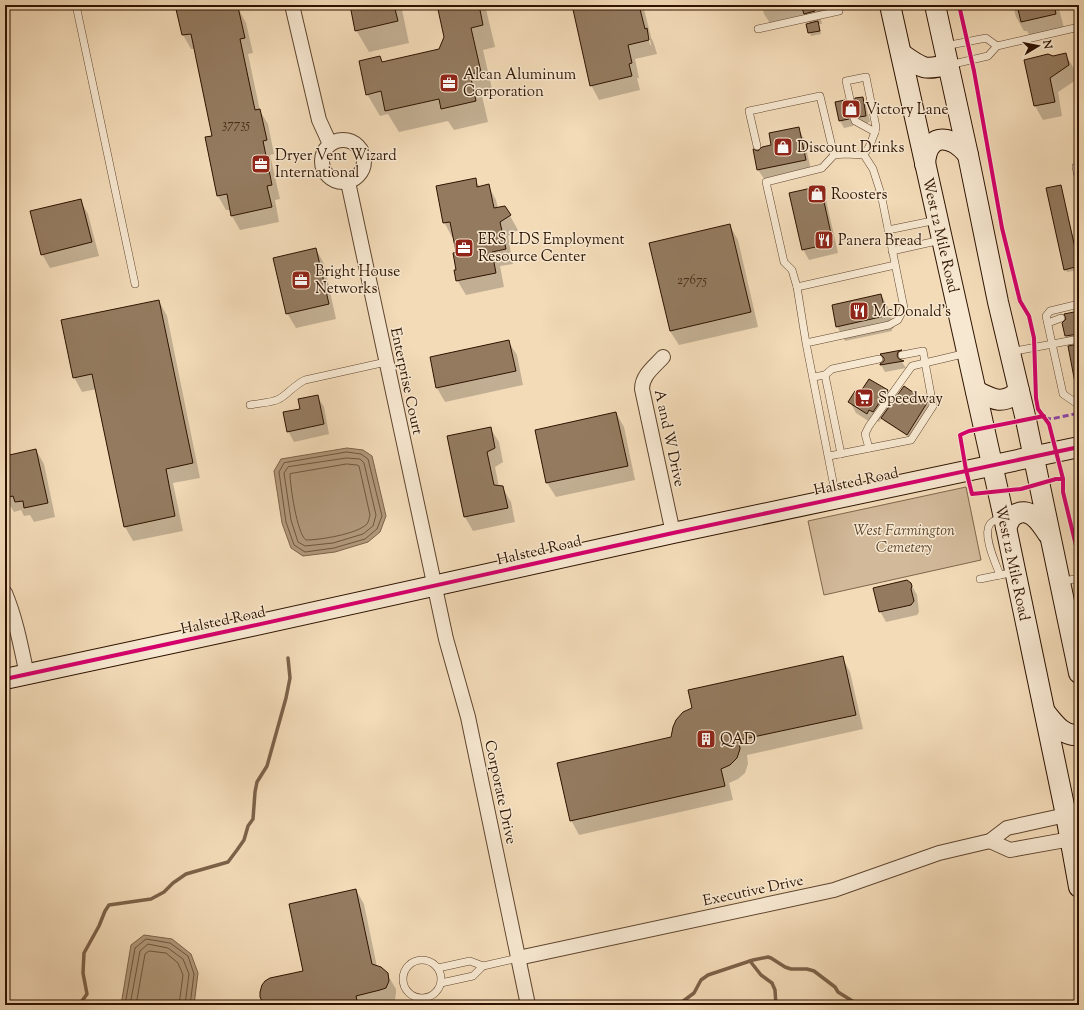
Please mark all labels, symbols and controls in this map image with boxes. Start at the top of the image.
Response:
north arrow [1018,26,1058,66]
text: N [1038,38,1056,50]
place label: Alcan Aluminum Corporation [463,65,577,103]
office icon: Alcan Aluminum Corporation [438,72,460,94]
shop icon: Victory Lane [840,98,862,120]
place label: Victory Lane [865,100,948,121]
house number: 37735 [222,116,251,134]
shop icon: Discount Drinks [772,136,794,158]
place label: Discount Drinks [797,138,905,159]
place label: Dryer Vent Wizard International [275,146,397,184]
office icon: Dryer Vent Wizard International [250,153,272,175]
street label: West 12 Mile Road [916,176,963,296]
shop icon: Roosters [806,183,828,205]
place label: Roosters [831,185,887,206]
restaurant icon: Panera Bread [813,229,835,251]
place label: ERS LDS Employment Resource Center [478,230,625,268]
place label: Panera Bread [838,231,922,252]
office icon: ERS LDS Employment Resource Center [453,237,475,259]
place label: Bright House Networks [315,262,400,300]
office icon: Bright House Networks [290,269,312,291]
house number: 27675 [677,272,708,290]
restaurant icon: McDonald's [848,300,870,322]
place label: McDonald's [873,302,951,323]
street label: Enterprise Court [384,326,427,437]
supermarket icon: Speedway [853,387,875,409]
street label: A and W Drive [648,388,689,489]
place label: Speedway [878,389,943,410]
street label: Halsted Road [812,463,901,502]
street label: West 12 Mile Road [989,504,1034,624]
park label: West Farmington Cemetery [853,521,955,559]
street label: Halsted Road [495,531,584,571]
street label: Halsted Road [179,602,268,641]
building icon: QAD [695,728,717,750]
place label: QAD [720,730,756,751]
street label: Corporate Drive [478,738,521,846]
street label: Executive Drive [701,871,806,912]

